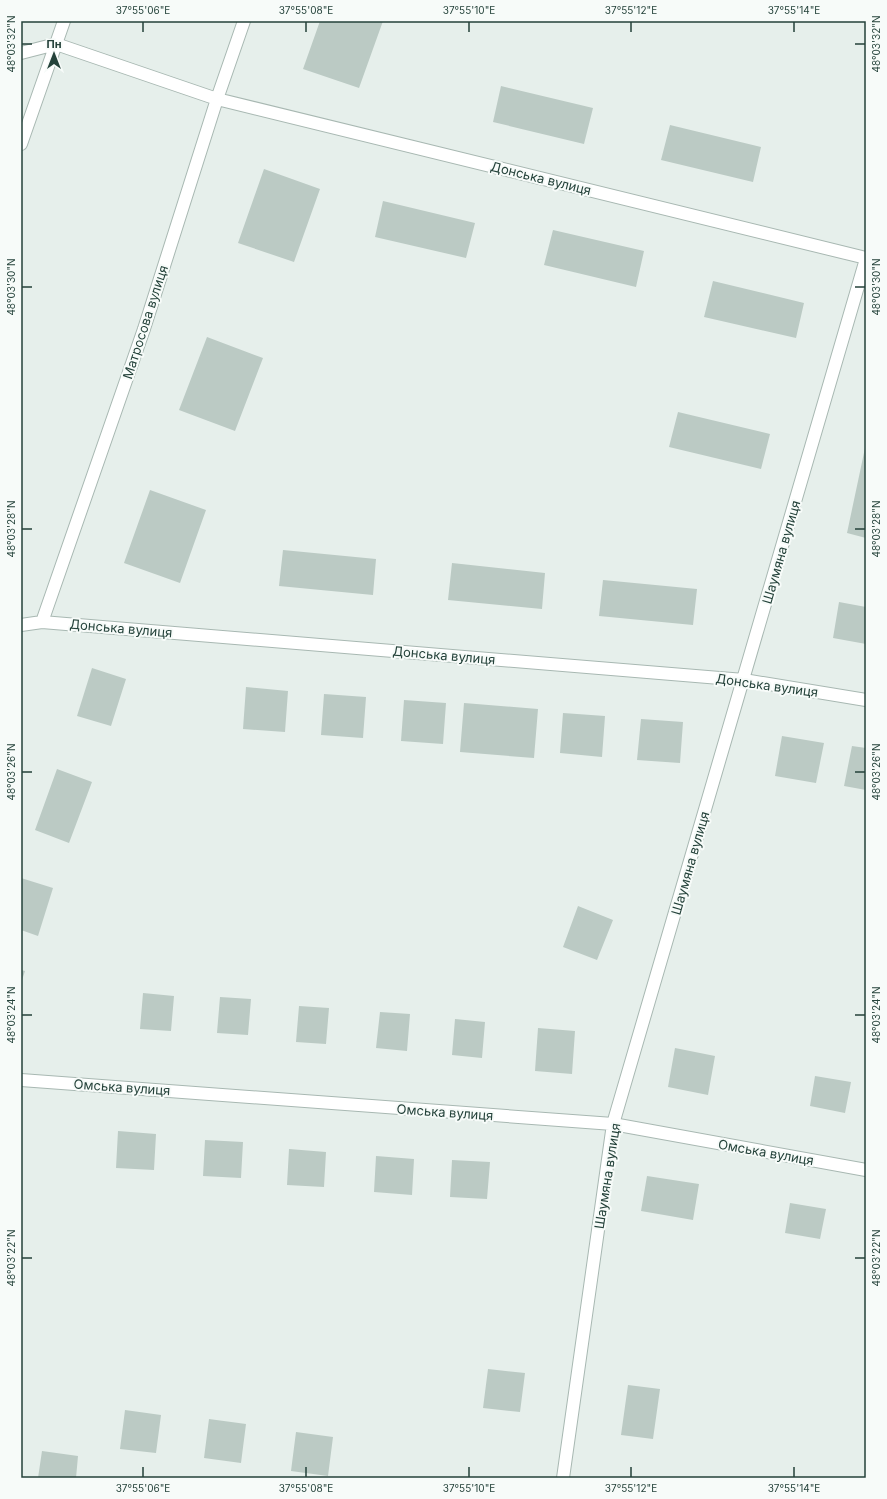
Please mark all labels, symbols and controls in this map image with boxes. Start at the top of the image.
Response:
text: 37°55'06"E [116,4,170,16]
text: 37°55'08"E [279,4,333,16]
text: 37°55'10"E [443,4,495,16]
text: 37°55'12"E [605,4,657,16]
text: 37°55'14"E [768,4,820,16]
text: 48°03'32"N [5,15,17,73]
text: 48°03'32"N [870,15,882,73]
north arrow [34,34,74,74]
text: Пн [46,37,62,51]
street label: Донська вулиця [489,158,593,198]
text: 48°03'30"N [5,258,17,316]
text: 48°03'30"N [870,258,882,316]
street label: Матросова вулиця [119,263,171,381]
street label: Шаумяна вулиця [759,498,803,606]
text: 48°03'28"N [5,500,17,558]
text: 48°03'28"N [870,500,882,558]
street label: Донська вулиця [69,616,173,640]
street label: Донська вулиця [392,643,496,667]
street label: Донська вулиця [715,670,819,700]
text: 48°03'26"N [5,743,17,801]
text: 48°03'26"N [870,743,882,801]
street label: Шаумяна вулиця [668,809,712,917]
text: 48°03'24"N [5,986,17,1044]
text: 48°03'24"N [870,986,882,1044]
street label: Омська вулиця [73,1076,171,1098]
street label: Омська вулиця [396,1101,494,1123]
street label: Шаумяна вулиця [591,1122,623,1230]
street label: Омська вулиця [717,1136,815,1168]
text: 48°03'22"N [5,1230,17,1286]
text: 48°03'22"N [870,1230,882,1286]
text: 37°55'06"E [116,1482,170,1494]
text: 37°55'08"E [279,1482,333,1494]
text: 37°55'10"E [443,1482,495,1494]
text: 37°55'12"E [605,1482,657,1494]
text: 37°55'14"E [768,1482,820,1494]

